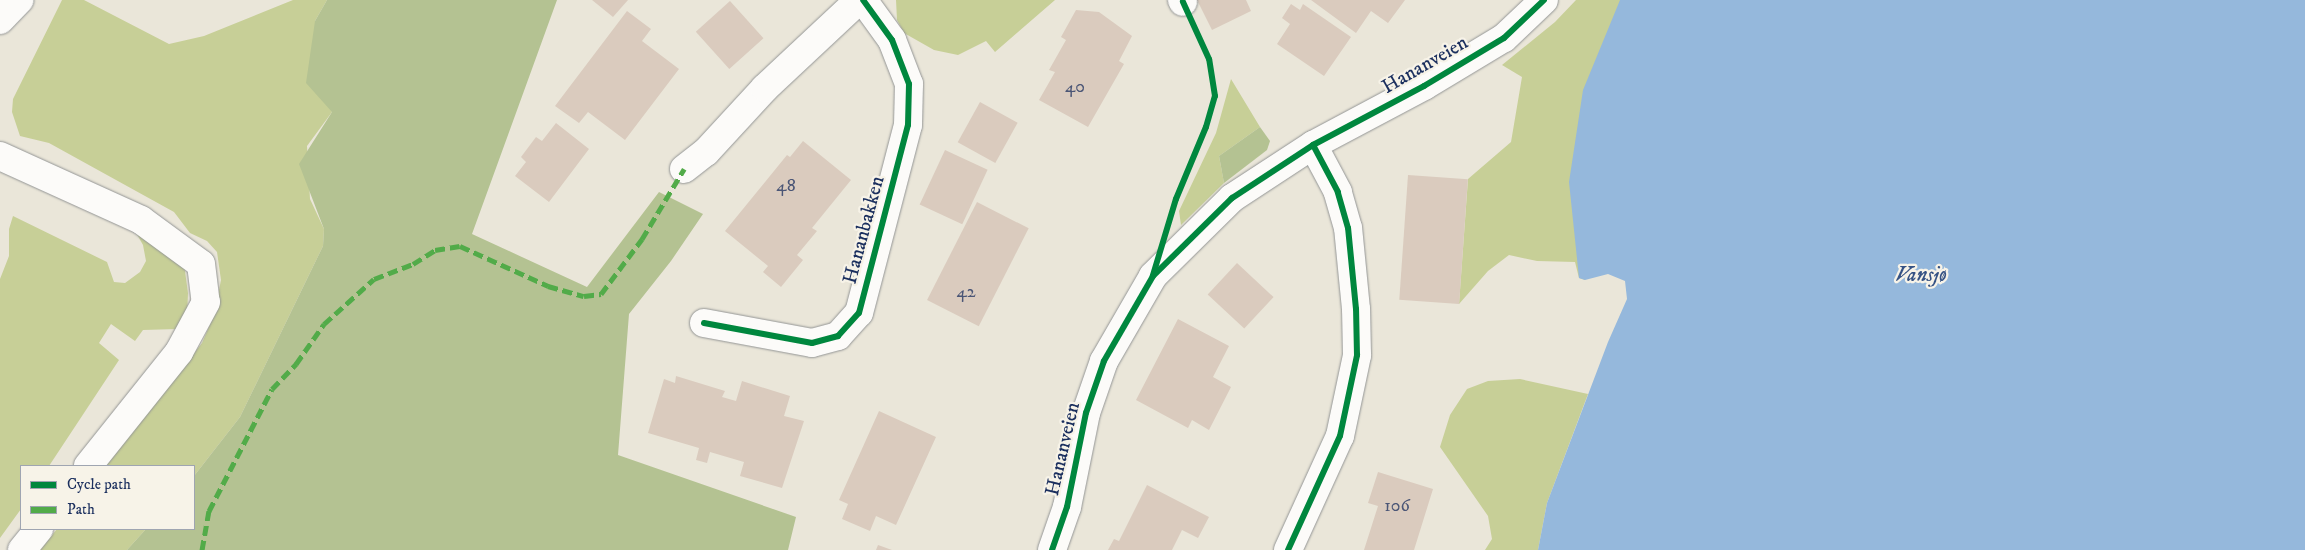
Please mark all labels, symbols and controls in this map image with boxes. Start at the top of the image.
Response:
street label: Hananveien [1378,31,1472,99]
house number: 40 [1065,76,1085,98]
street label: Hananbakken [838,173,890,287]
house number: 48 [776,175,796,197]
water label: Vansjø [1895,262,1947,288]
house number: 42 [956,281,976,303]
street label: Hananveien [1041,400,1085,498]
legend [20,465,195,530]
text: Cycle path [67,475,131,494]
house number: 106 [1384,495,1410,517]
text: Path [67,500,95,519]

